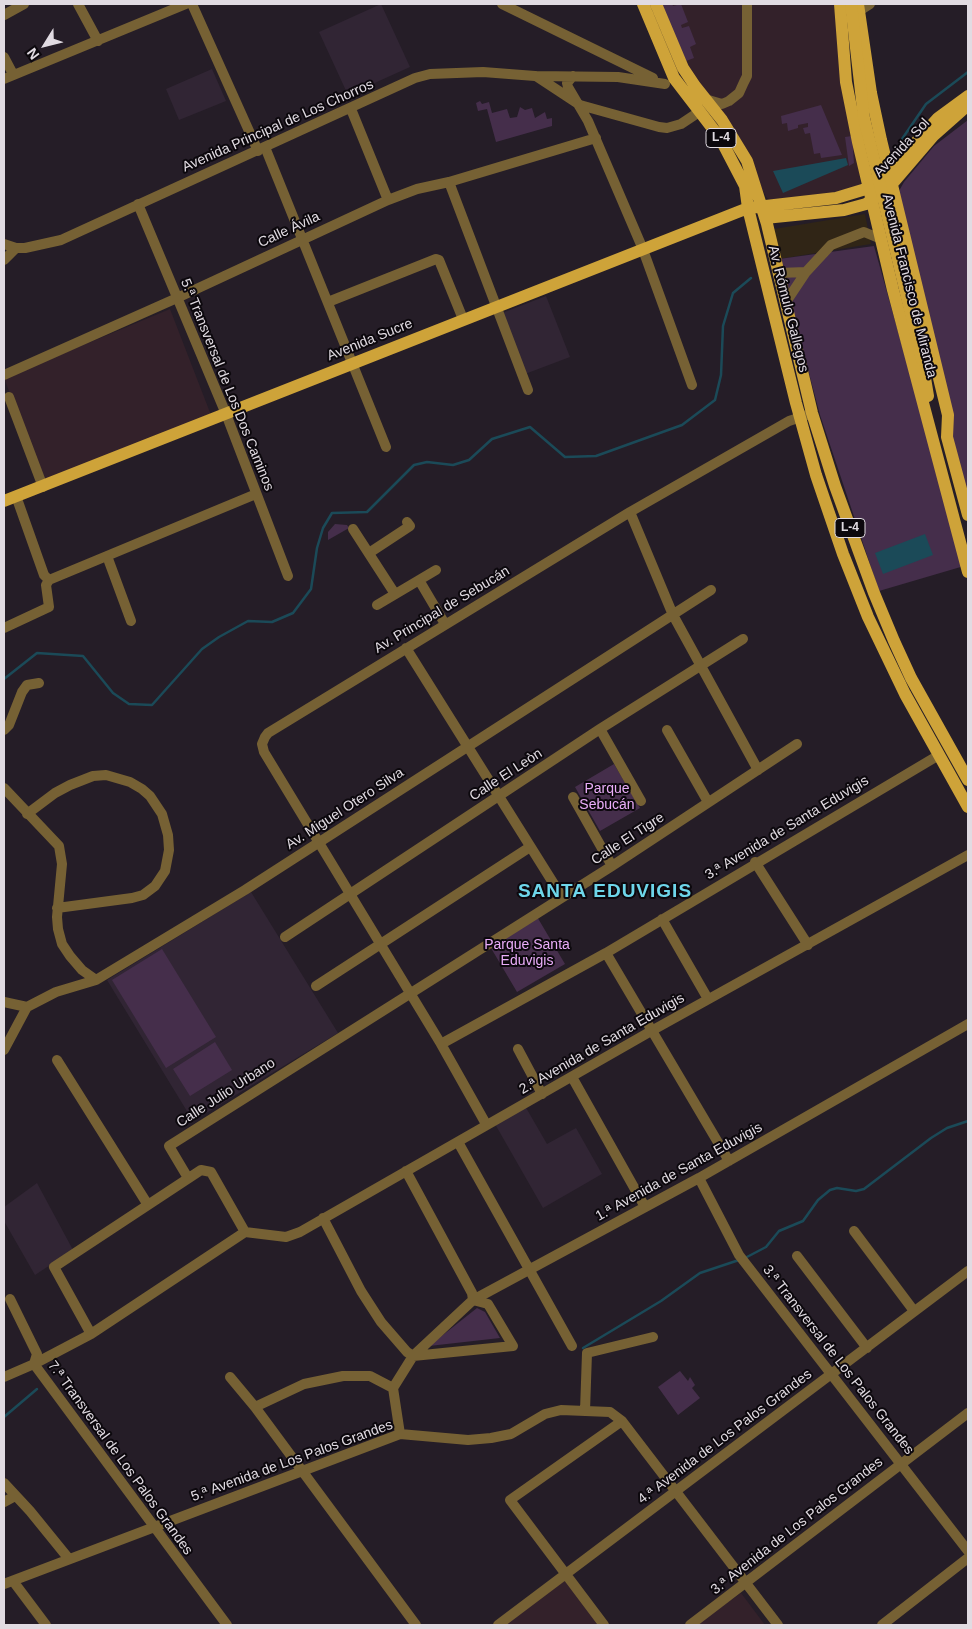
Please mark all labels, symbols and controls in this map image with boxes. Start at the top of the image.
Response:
north arrow [20,20,70,70]
text: N [23,45,42,63]
street label: Avenida Principal de Los Chorros [180,76,376,176]
street label: Avenida Sol [870,115,934,181]
road number: L-4 [706,128,736,148]
street label: Avenida Francisco de Miranda [878,192,940,380]
street label: Calle Ávila [255,208,323,252]
street label: Av. Rómulo Gallegos [764,244,812,374]
street label: 5.ª Transversal de Los Dos Caminos [177,277,277,493]
street label: Avenida Sucre [325,315,415,365]
road number: L-4 [835,518,865,538]
street label: Av. Principal de Sebucán [371,563,513,657]
street label: Calle El Leòn [467,745,545,805]
street label: Av. Miguel Otero Silva [283,765,407,853]
street label: 3.ª Avenida de Santa Eduvigis [702,772,872,884]
park label: Parque Sebucán [579,781,635,814]
street label: Calle El Tigre [588,809,668,869]
district label: SANTA EDUVIGIS [516,881,694,903]
park label: Parque Santa Eduvigis [484,937,570,970]
street label: 2.ª Avenida de Santa Eduvigis [516,990,688,1098]
street label: Calle Julio Urbano [173,1055,279,1131]
street label: 1.ª Avenida de Santa Eduvigis [593,1119,765,1225]
street label: 3.ª Transversal de Los Palos Grandes [759,1262,917,1458]
street label: 7.ª Transversal de Los Palos Grandes [44,1358,196,1558]
street label: 4.ª Avenida de Los Palos Grandes [635,1366,815,1508]
street label: 5.ª Avenida de Los Palos Grandes [189,1417,395,1505]
street label: 3.ª Avenida de Los Palos Grandes [708,1454,886,1598]

